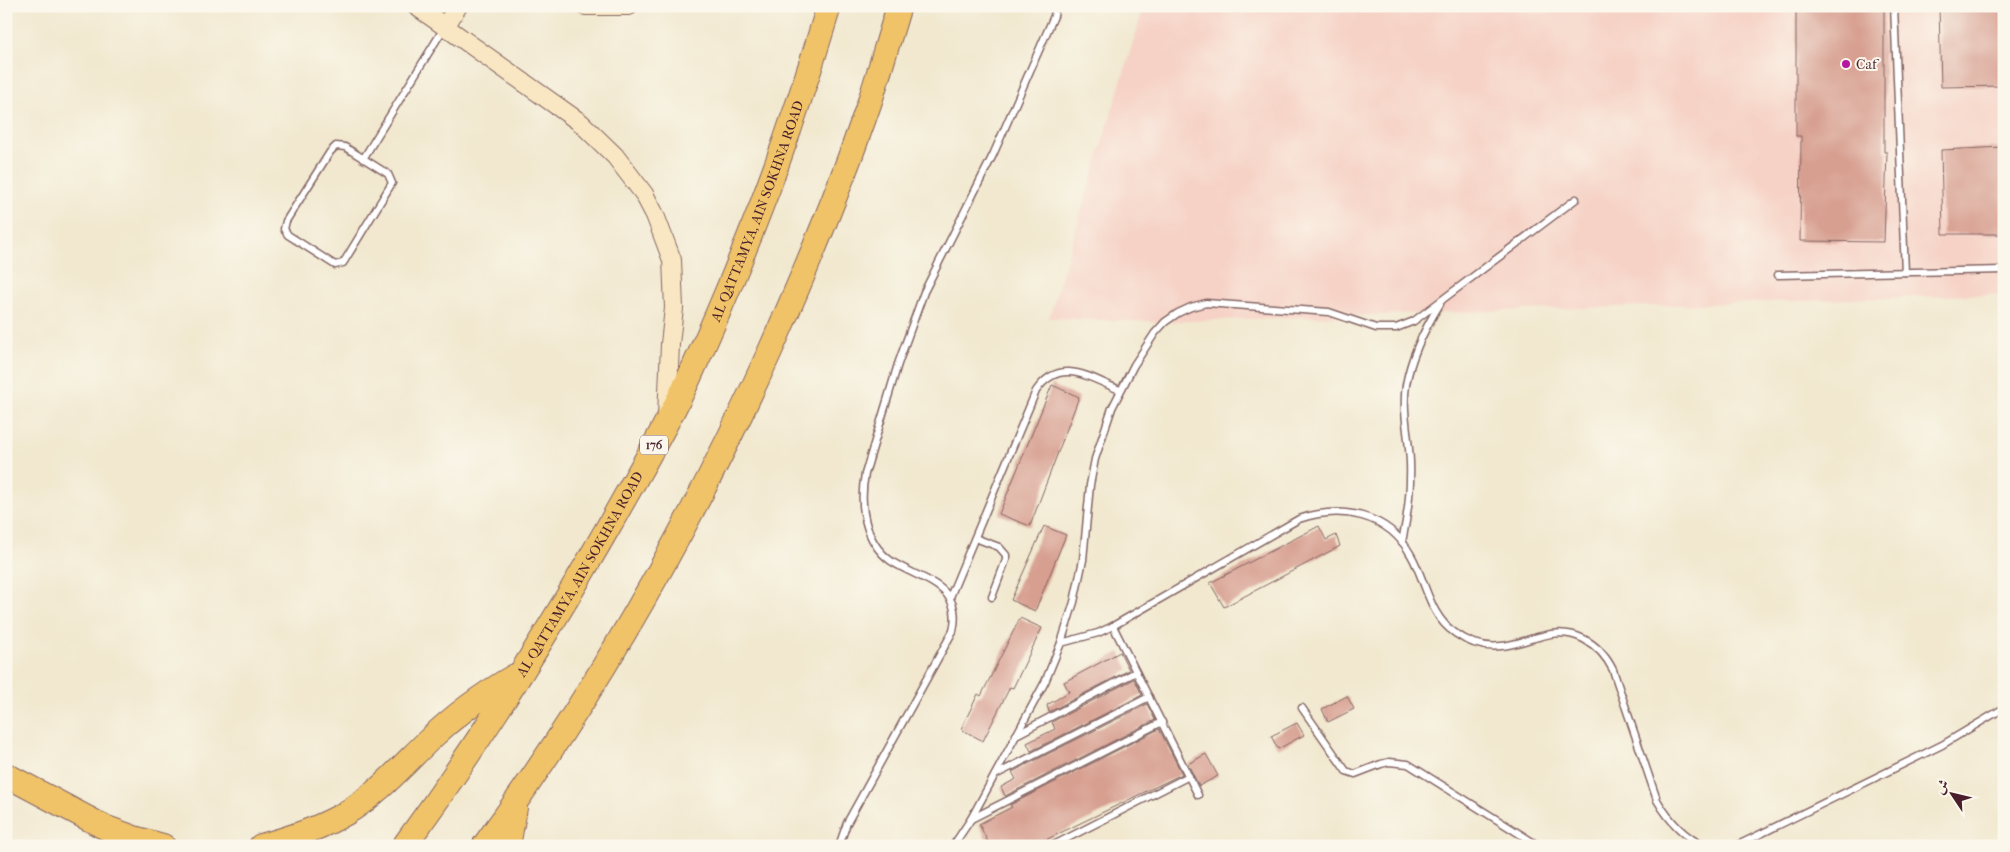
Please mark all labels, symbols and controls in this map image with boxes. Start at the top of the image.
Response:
place label: Caf [1856,56,1880,73]
marker: Caf [1840,58,1852,70]
street label: AL QATTAMYA, AIN SOKHNA ROAD [707,98,808,325]
road number: 176 [640,436,668,454]
street label: AL QATTAMYA, AIN SOKHNA ROAD [512,468,647,681]
north arrow [1928,770,1978,820]
text: ش [1931,776,1953,797]

